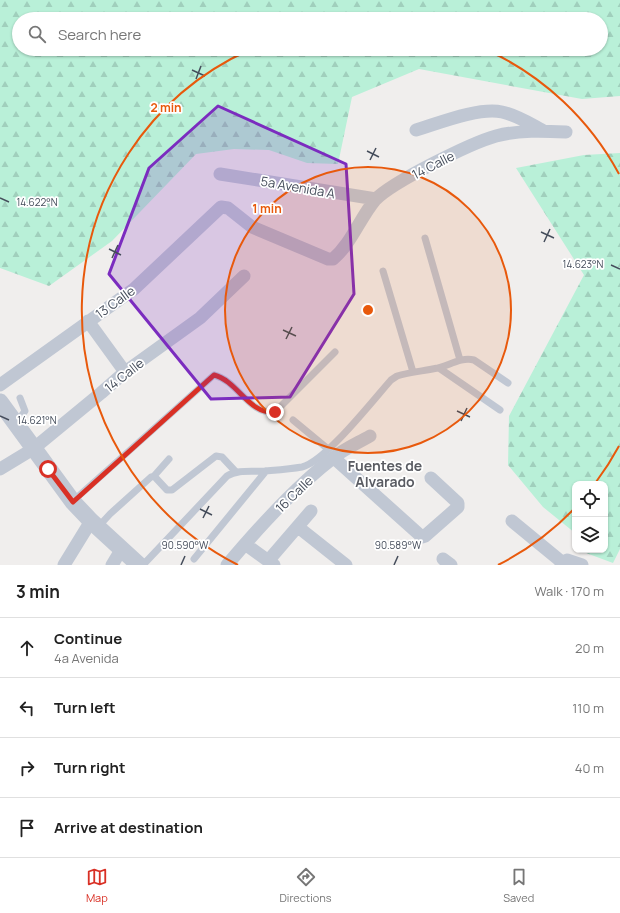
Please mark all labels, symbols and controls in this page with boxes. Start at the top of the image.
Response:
search box [12,12,608,56]
icon: search [26,23,48,45]
text: Search here [58,24,141,45]
text: 2 min [150,99,182,116]
street label: 14 Calle [409,146,458,183]
street label: 5a Avenida A [259,172,337,202]
text: 14.622°N [16,195,58,209]
text: 1 min [252,200,282,217]
text: 14.623°N [563,257,604,271]
street label: 13 Calle [91,281,139,323]
centre of rings [361,303,375,317]
street label: 14 Calle [101,354,148,396]
route end [266,403,284,421]
text: 14.621°N [17,413,57,427]
district label: Fuentes de Alvarado [348,456,422,491]
route start [39,460,57,478]
street label: 16 Calle [271,471,317,516]
map controls [572,481,608,553]
button: locate [572,481,608,517]
button: layers [572,517,608,553]
text: 90.590°W [162,538,209,552]
text: 90.589°W [375,538,422,552]
text: 3 min [16,580,60,603]
text: Walk · 170 m [534,582,604,600]
text: Continue [54,628,122,649]
icon: ahead [16,637,38,659]
text: 20 m [575,639,604,657]
text: 4a Avenida [54,649,119,667]
icon: left [16,697,38,719]
text: Turn left [54,697,116,718]
text: 110 m [572,699,604,717]
icon: right [16,757,38,779]
text: Turn right [54,757,125,778]
text: 40 m [575,759,604,777]
icon: arrive [16,817,38,839]
text: Arrive at destination [54,817,203,838]
tab: Map [86,866,108,905]
tab: Directions [279,866,332,905]
tab: Saved [503,866,534,905]

